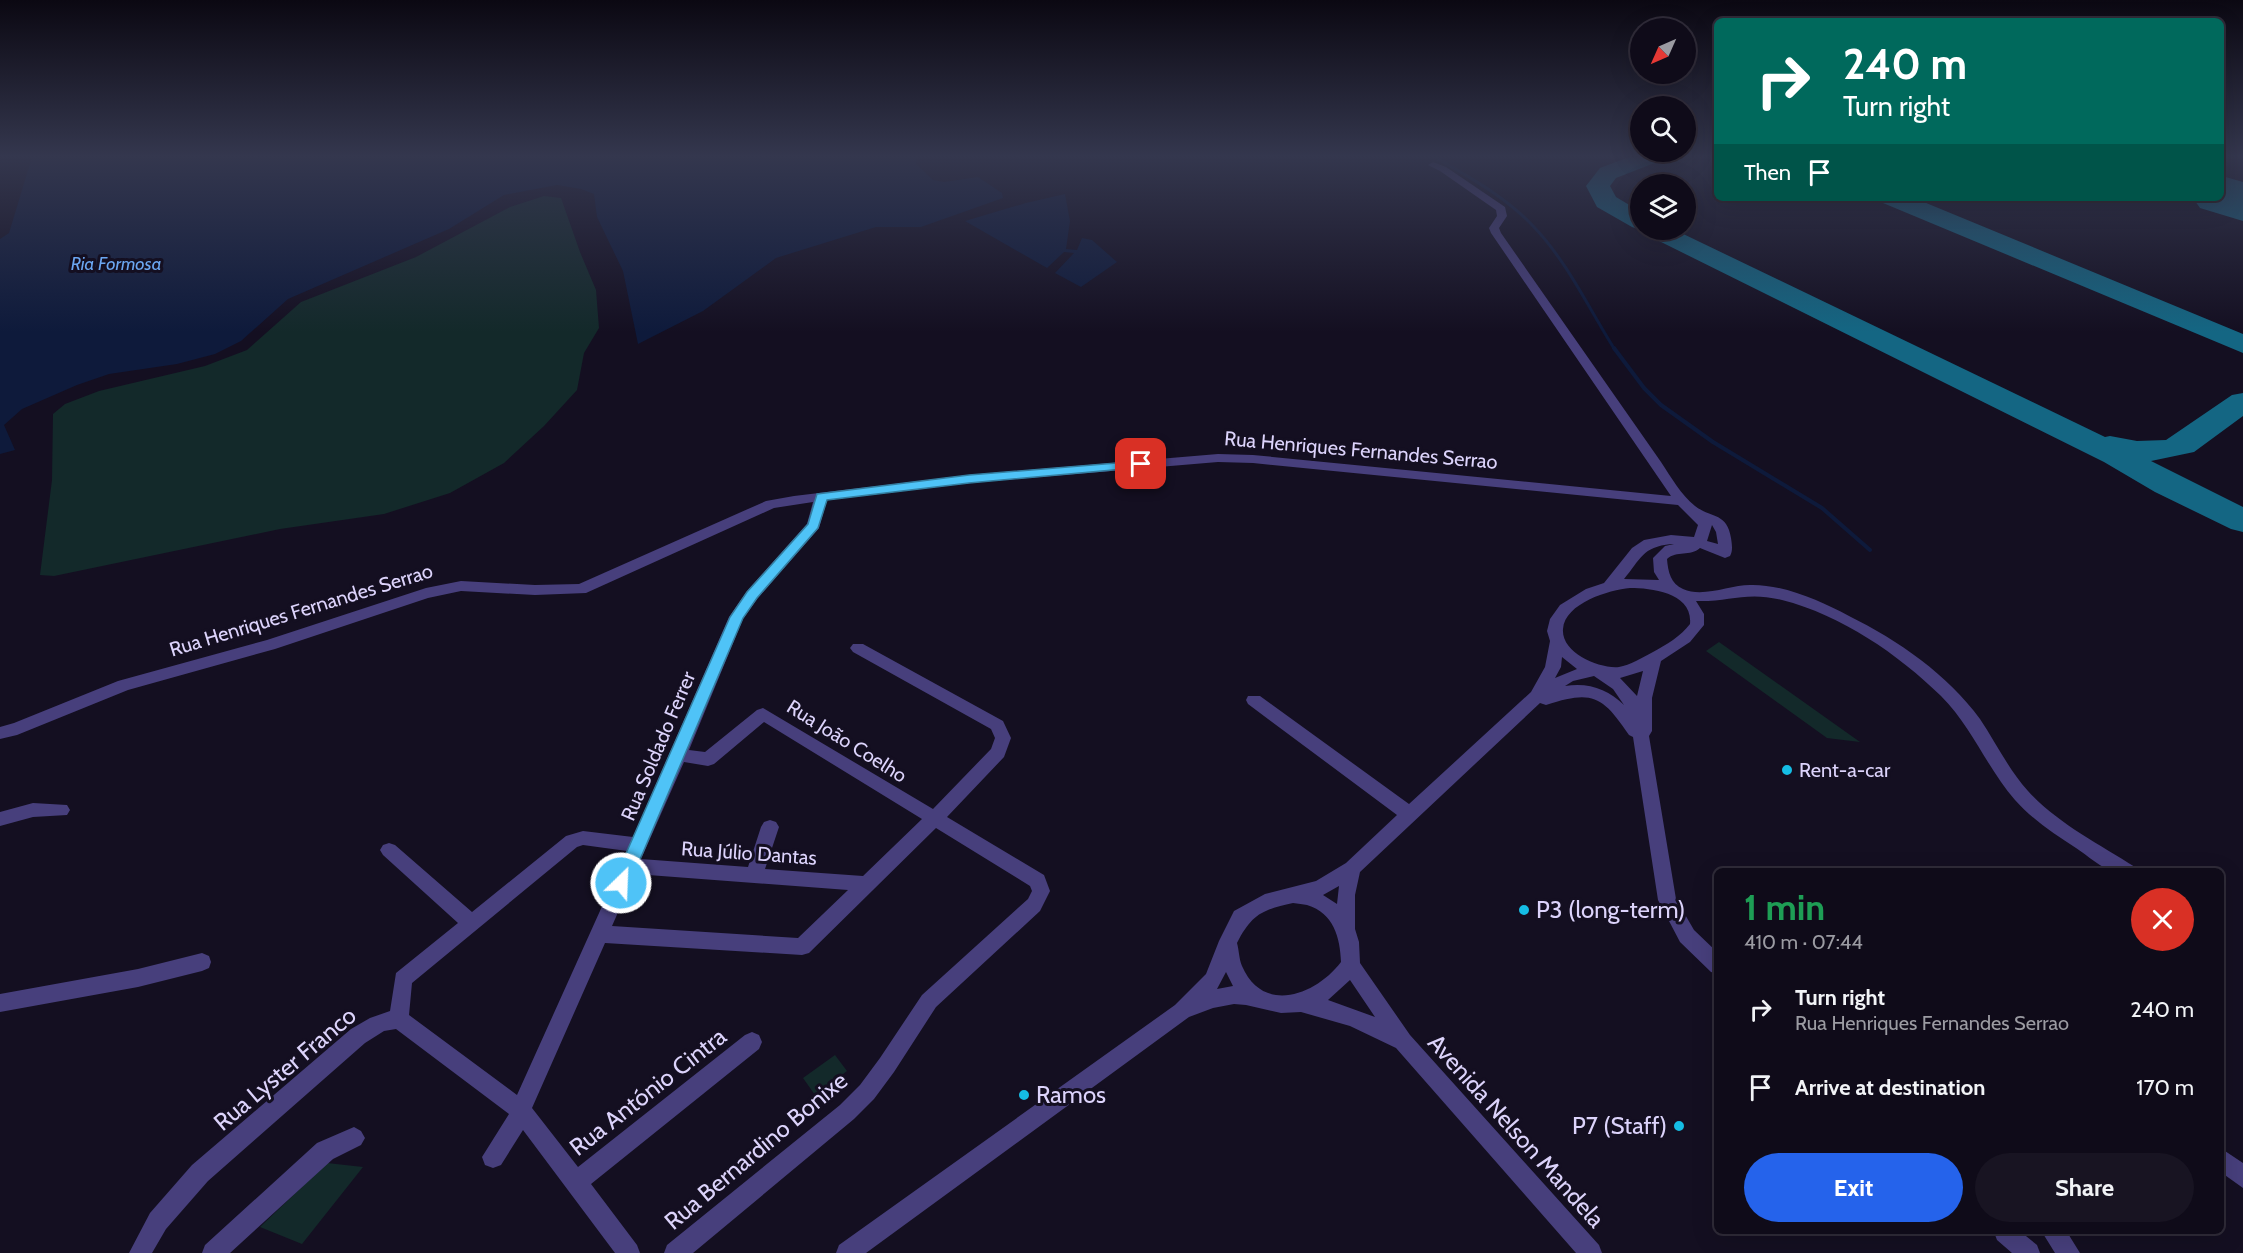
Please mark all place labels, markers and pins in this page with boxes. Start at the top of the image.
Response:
pin [1115,438,1166,489]
place label: Rent-a-car [1799,758,1891,782]
marker: Rent-a-car [1780,763,1794,777]
place label: P3 (long-term) [1536,895,1685,924]
marker: P3 (long-term) [1517,903,1531,917]
place label: Ramos [1036,1080,1106,1109]
marker: Ramos [1017,1088,1031,1102]
place label: P7 (Staff) [1572,1111,1667,1140]
marker: P7 (Staff) [1672,1119,1686,1133]

